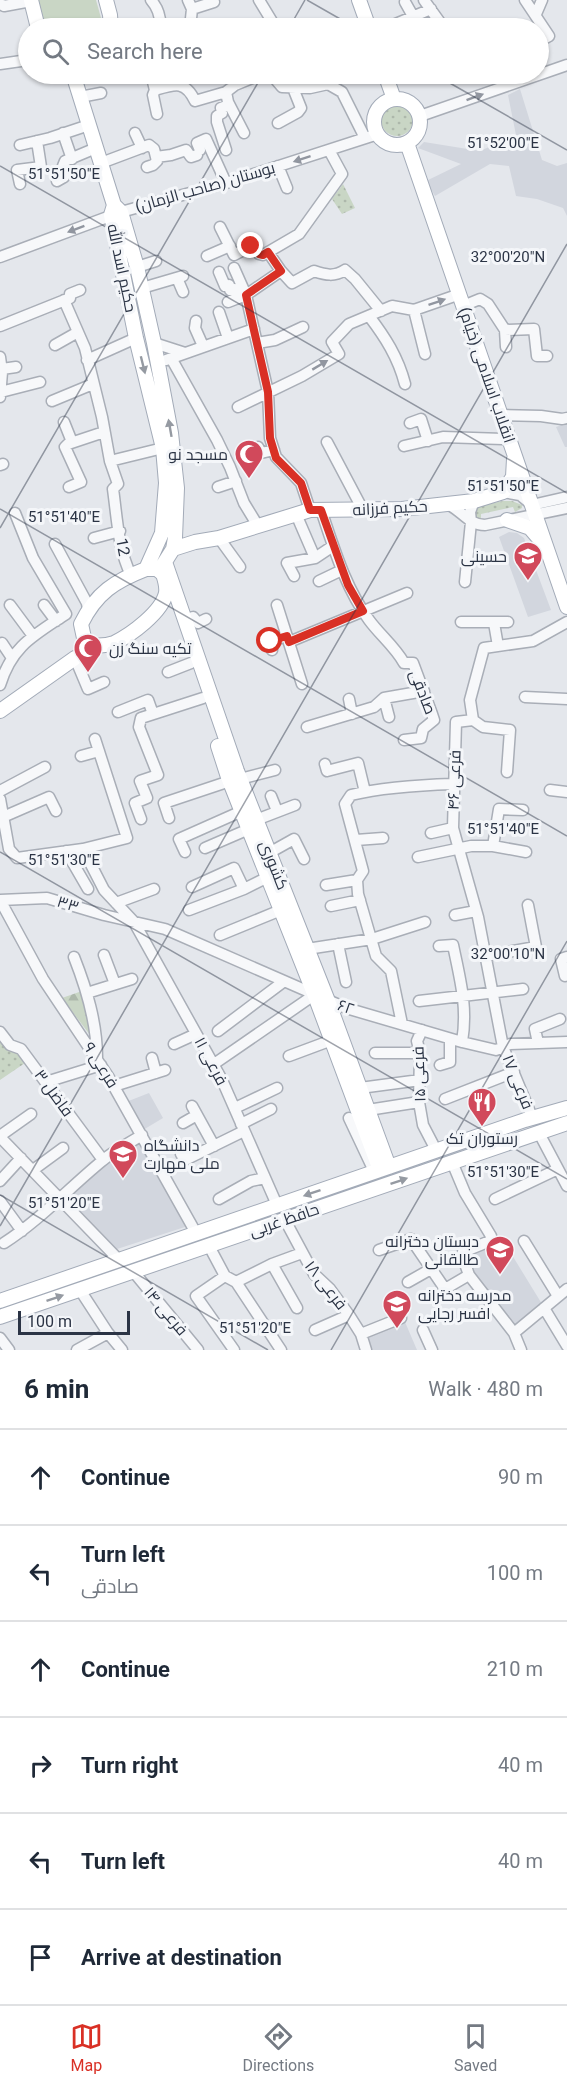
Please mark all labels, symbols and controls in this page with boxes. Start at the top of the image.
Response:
search box [18,18,549,84]
icon: search [39,35,72,68]
text: Search here [87,39,203,64]
one-way arrow [466,91,484,101]
text: 51°52'00"E [467,134,540,152]
one-way arrow [293,154,311,164]
street label: بوستان (صاحب الزمان) [133,158,277,217]
text: 51°51'50"E [28,165,101,183]
street label: حکیم اسد الله [101,222,142,314]
one-way arrow [67,224,85,234]
route end [237,232,263,258]
text: 32°00'20"N [471,248,545,266]
one-way arrow [428,297,446,306]
street label: انقلاب اسلامی (خیام) [453,305,519,446]
one-way arrow [138,356,148,374]
one-way arrow [312,360,329,370]
one-way arrow [165,418,174,437]
mosque icon: مسجد نو [233,438,265,480]
place label: مسجد نو [168,445,228,464]
text: 51°51'50"E [467,477,540,495]
street label: حکیم فرزانه [352,497,428,521]
text: 51°51'40"E [28,508,101,526]
street label: 12 [112,536,134,558]
school or university icon: حسینی [512,540,544,582]
place label: حسینی [461,547,507,567]
route start [256,627,282,653]
mosque icon: تکیه سنگ زن [72,632,104,674]
place label: تکیه سنگ زن [109,639,192,659]
street label: صادقی [405,667,440,717]
street label: فرعی ۴۶ [443,749,466,811]
text: 51°51'40"E [467,820,540,838]
street label: کشوری [255,838,292,893]
text: 51°51'30"E [28,851,101,869]
street label: ۳۳ [55,892,81,916]
text: 32°00'10"N [471,945,545,963]
street label: ۶۲ [335,995,357,1019]
street label: فرعی ۱۱ [190,1034,232,1089]
street label: فرعی ۹ [79,1039,122,1092]
street label: فرعی ۱۵ [409,1046,430,1102]
street label: فرعی ۱۷ [498,1052,537,1112]
street label: فاضل ۳ [30,1066,77,1121]
restaurant icon: رستوران تک [466,1086,498,1128]
place label: رستوران تک [446,1129,518,1149]
place label: دانشگاه ملی مهارت [144,1136,220,1174]
school or university icon: دانشگاه ملی مهارت [107,1138,139,1180]
text: 51°51'30"E [467,1163,540,1181]
one-way arrow [390,1175,408,1185]
one-way arrow [303,1188,321,1198]
text: 51°51'20"E [28,1194,101,1212]
street label: حافظ غربی [247,1199,322,1242]
place label: دبستان دخترانه طالقانی [385,1232,479,1270]
school or university icon: دبستان دخترانه طالقانی [484,1234,516,1276]
street label: فرعی ۱۸ [300,1257,351,1314]
street label: فرعی ۱۴ [139,1283,192,1340]
place label: مدرسه دخترانه افسر رجایی [418,1286,511,1324]
school or university icon: مدرسه دخترانه افسر رجایی [381,1288,413,1330]
one-way arrow [46,1293,64,1302]
scale bar [18,1308,130,1336]
text: 100 m [27,1312,72,1331]
text: 51°51'20"E [219,1319,292,1337]
text: 6 min [24,1374,89,1404]
text: Walk · 480 m [428,1377,543,1401]
icon: ahead [24,1461,57,1494]
text: Continue [81,1465,170,1490]
text: 90 m [498,1465,543,1489]
text: Turn left [81,1542,165,1567]
icon: left [24,1557,57,1590]
text: 100 m [487,1561,543,1585]
text: صادقی [81,1574,139,1598]
icon: ahead [24,1653,57,1686]
text: Continue [81,1657,170,1682]
text: 210 m [487,1657,543,1681]
icon: right [24,1749,57,1782]
text: Turn right [81,1753,178,1778]
text: 40 m [498,1753,543,1777]
icon: left [24,1845,57,1878]
text: Turn left [81,1849,165,1874]
text: 40 m [498,1849,543,1873]
icon: arrive [24,1941,57,1974]
text: Arrive at destination [81,1945,282,1970]
tab: Map [70,2020,103,2075]
tab: Directions [242,2020,314,2075]
tab: Saved [454,2020,497,2075]

